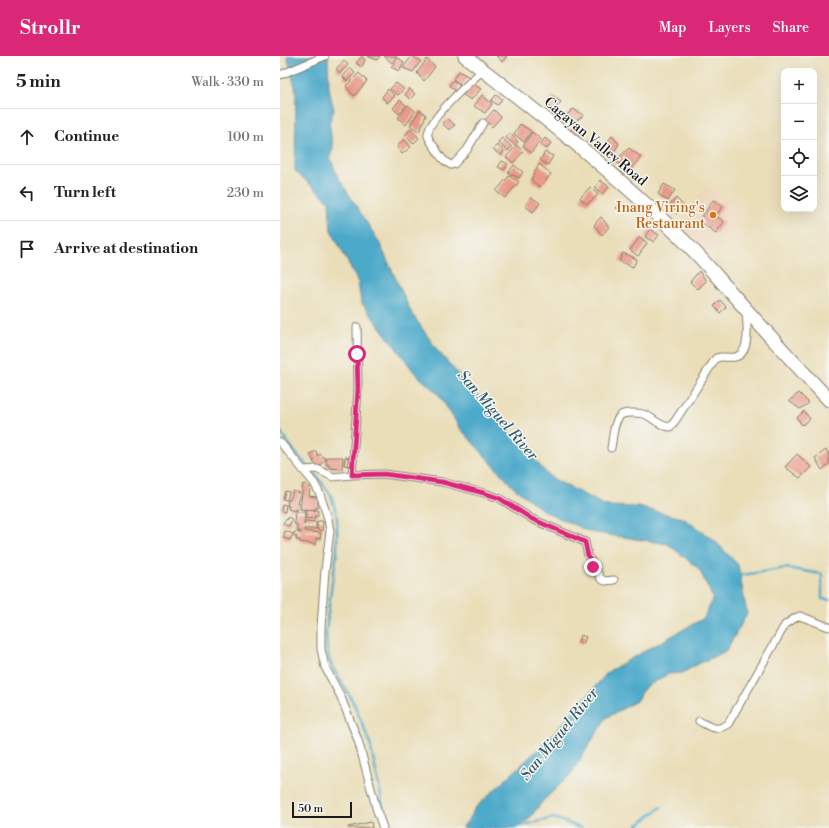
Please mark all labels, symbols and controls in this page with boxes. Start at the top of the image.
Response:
text: Strollr [20,16,81,40]
text: Map [659,19,686,37]
text: Layers [708,19,751,37]
text: Share [773,19,809,37]
map controls [781,68,817,212]
button: + [781,68,817,104]
text: 5 min [16,71,61,93]
text: Walk · 330 m [191,74,264,90]
street label: Cagayan Valley Road [540,93,651,190]
button: − [781,104,817,140]
icon: ahead [16,126,38,148]
text: Continue [54,127,119,146]
text: 100 m [228,129,264,145]
button: locate [781,140,817,176]
button: layers [781,176,817,212]
icon: left [16,182,38,204]
text: Turn left [54,183,116,202]
text: 230 m [227,185,264,201]
place label: Inang Viring's Restaurant [616,199,705,233]
marker: Inang Viring's Restaurant [708,210,718,220]
icon: arrive [16,238,38,260]
text: Arrive at destination [54,239,198,258]
route start [348,345,366,363]
water label: San Miguel River [453,366,542,465]
route end [584,558,602,576]
water label: San Miguel River [516,684,603,784]
scale bar [292,800,352,819]
text: 50 m [298,802,323,816]

